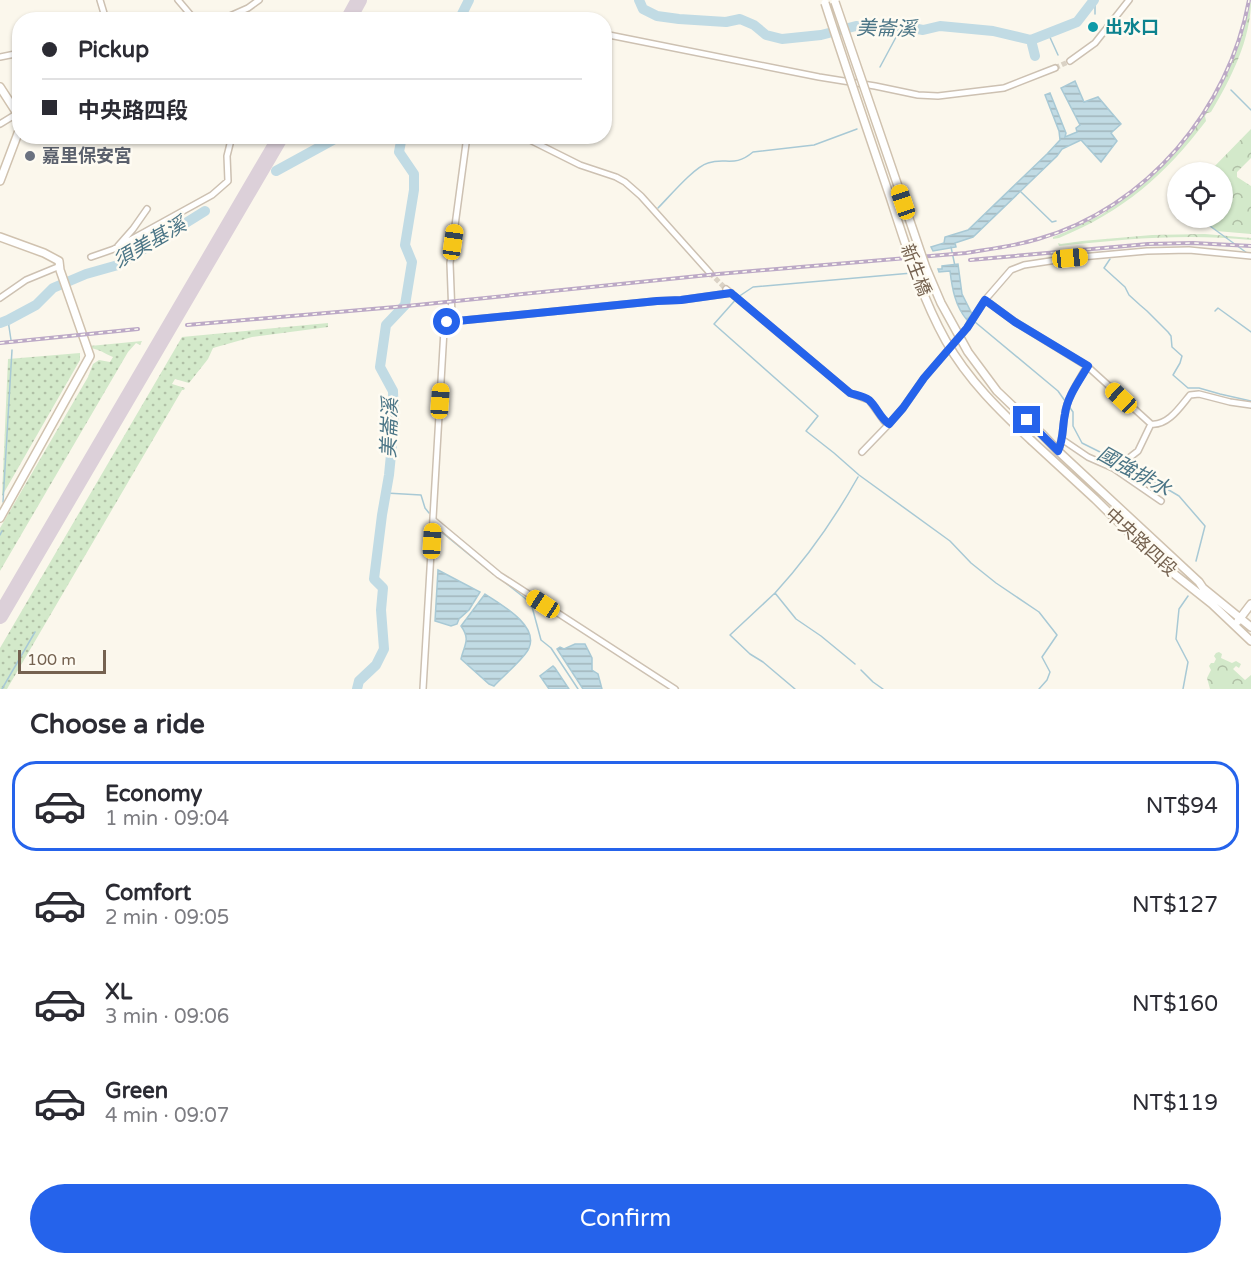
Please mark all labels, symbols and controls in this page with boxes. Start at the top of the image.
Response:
water label: 美崙溪 [856,16,919,42]
place label: 出水口 [1105,16,1159,38]
marker: 出水口 [1086,20,1100,34]
text: Pickup [78,37,149,63]
text: 中央路四段 [78,98,188,124]
place label: 嘉里保安宮 [42,145,132,167]
marker: 嘉里保安宮 [23,149,37,163]
map controls [1167,162,1233,228]
button: locate [1167,162,1233,228]
car [889,182,917,222]
water label: 須美基溪 [109,211,193,273]
car [442,223,464,261]
street label: 新生橋 [896,241,936,299]
car [1051,247,1089,269]
route start [433,308,460,335]
car [1102,379,1140,417]
car [430,382,450,420]
water label: 美崙溪 [377,395,403,458]
route end [1013,406,1040,433]
water label: 國強排水 [1093,442,1176,502]
street label: 中央路四段 [1101,503,1181,581]
car [422,523,442,559]
car [523,587,563,621]
scale bar [18,647,106,674]
text: 100 m [27,650,76,670]
text: Choose a ride [30,708,205,741]
icon: car [33,779,87,833]
text: Economy [105,781,202,807]
text: NT$94 [1146,793,1218,819]
text: 1 min · 09:04 [105,807,229,831]
icon: car [33,878,87,932]
text: Comfort [105,880,191,906]
text: NT$127 [1132,892,1218,918]
text: 2 min · 09:05 [105,906,229,930]
icon: car [33,977,87,1031]
text: XL [105,979,132,1005]
text: NT$160 [1132,991,1218,1017]
text: 3 min · 09:06 [105,1005,229,1029]
icon: car [33,1076,87,1130]
text: Green [105,1078,168,1104]
text: NT$119 [1132,1090,1218,1116]
text: 4 min · 09:07 [105,1104,229,1128]
button: Confirm [30,1184,1221,1253]

